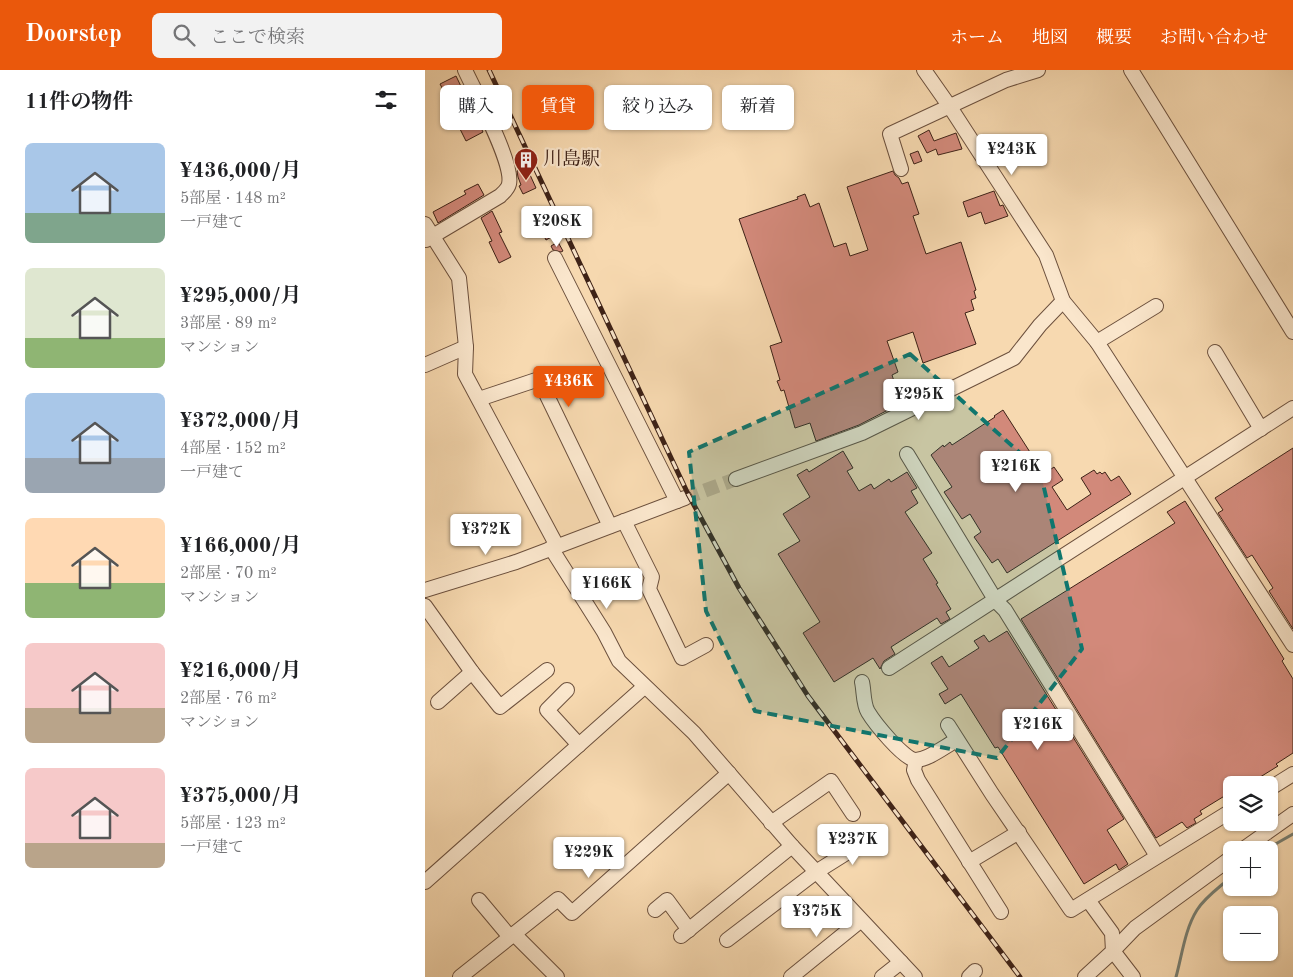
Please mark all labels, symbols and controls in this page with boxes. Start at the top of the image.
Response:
search box [152,13,502,58]
icon: search [170,21,198,49]
text: Doorstep [25,23,122,47]
text: ここで検索 [210,29,305,48]
text: ホーム [950,29,1004,47]
text: 地図 [1032,29,1068,47]
text: 概要 [1096,29,1132,47]
text: お問い合わせ [1160,29,1268,47]
chip: 購入 [440,85,512,130]
chip: 賃貸 [522,85,594,130]
chip: 絞り込み [604,85,712,130]
chip: 新着 [722,85,794,130]
icon: filters [372,86,400,114]
text: 11件の物件 [25,92,133,113]
pin: ¥243K [977,134,1047,176]
text: ¥243K [987,142,1037,158]
building icon: 川島駅 [513,147,539,181]
place label: 川島駅 [543,149,600,170]
text: ¥436,000/月 [180,161,302,182]
icon: home [65,163,125,223]
text: 5部屋 · 148 m² [180,191,286,207]
pin: ¥208K [522,206,592,248]
text: ¥208K [532,214,582,230]
text: 一戸建て [180,215,244,231]
text: ¥295,000/月 [180,286,302,307]
icon: home [65,288,125,348]
text: 3部屋 · 89 m² [180,316,277,332]
text: マンション [180,340,259,356]
pin: ¥436K [534,366,604,408]
text: ¥436K [544,374,594,390]
pin: ¥295K [884,378,954,421]
text: ¥295K [894,387,944,403]
text: ¥372,000/月 [180,411,302,432]
icon: home [65,413,125,473]
text: 4部屋 · 152 m² [180,441,286,457]
pin: ¥216K [981,450,1051,493]
text: ¥216K [991,459,1041,475]
text: 一戸建て [180,465,244,481]
pin: ¥372K [451,514,521,556]
text: ¥372K [461,522,511,538]
text: ¥166,000/月 [180,536,302,557]
icon: home [65,538,125,598]
text: 2部屋 · 70 m² [180,566,277,582]
pin: ¥166K [572,568,642,610]
text: ¥166K [582,576,632,592]
text: マンション [180,590,259,606]
text: ¥216,000/月 [180,661,302,682]
icon: home [65,663,125,723]
text: 2部屋 · 76 m² [180,691,277,707]
pin: ¥216K [1003,708,1073,751]
text: マンション [180,715,259,731]
text: ¥216K [1013,717,1063,733]
map controls [1223,776,1278,961]
button: layers [1223,776,1278,831]
text: ¥375,000/月 [180,786,302,807]
icon: home [65,788,125,848]
text: 5部屋 · 123 m² [180,816,286,832]
pin: ¥237K [818,824,888,866]
text: ¥237K [828,832,878,848]
pin: ¥229K [554,836,624,879]
text: 一戸建て [180,840,244,856]
button: + [1223,841,1278,896]
text: ¥229K [564,845,614,861]
pin: ¥375K [782,896,852,938]
text: ¥375K [792,904,842,920]
button: − [1223,906,1278,961]

